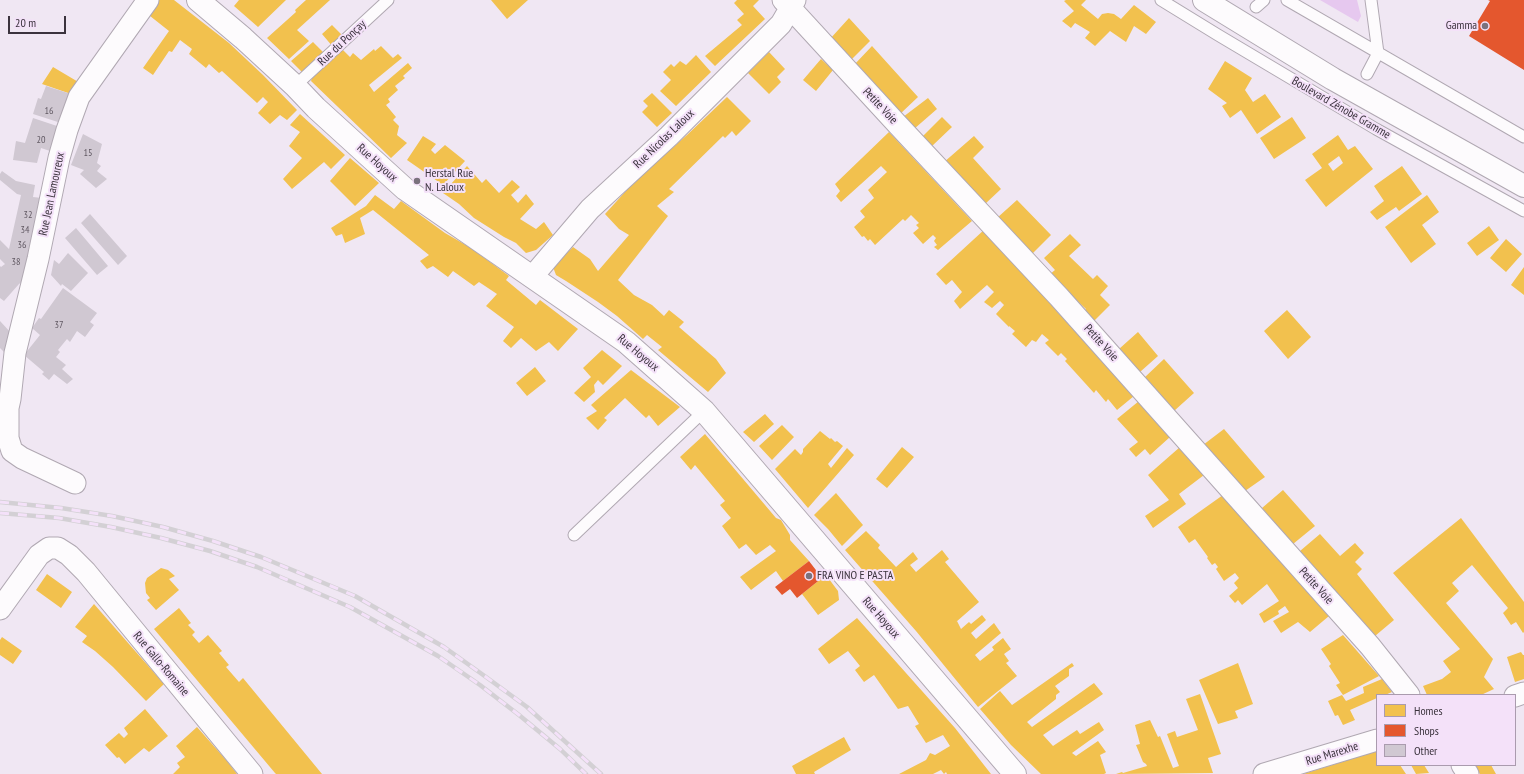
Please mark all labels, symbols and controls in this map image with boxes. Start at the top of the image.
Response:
scale bar [10,8,68,34]
text: 20 m [15,15,36,30]
street label: Rue du Ponçay [315,17,369,69]
place label: Gamma [1446,19,1477,33]
marker: Gamma [1480,21,1490,31]
street label: Boulevard Zénobe Gramme [1289,74,1393,142]
street label: Petite Voie [860,85,900,127]
house number: 16 [45,105,53,117]
street label: Rue Nicolas Laloux [631,106,697,172]
house number: 20 [37,134,45,146]
street label: Rue Hoyoux [354,141,400,185]
house number: 15 [84,147,92,159]
street label: Rue Jean Lamoureux [36,151,68,237]
place label: Herstal Rue N. Laloux [425,167,473,195]
marker: Herstal Rue N. Laloux [412,176,422,186]
house number: 32 [24,209,32,221]
house number: 34 [21,224,29,236]
house number: 36 [18,239,26,251]
house number: 38 [12,256,20,268]
house number: 37 [55,319,63,331]
street label: Petite Voie [1081,322,1121,364]
street label: Rue Hoyoux [614,331,662,375]
street label: Petite Voie [1296,565,1336,607]
place label: FRA VINO E PASTA [817,569,893,583]
marker: FRA VINO E PASTA [804,571,814,581]
street label: Rue Hoyoux [859,594,903,642]
street label: Rue Gallo-Romaine [130,629,192,699]
legend [1376,694,1516,766]
text: Homes [1414,703,1442,718]
text: Shops [1414,723,1439,738]
street label: Rue Marexhe [1304,739,1360,769]
text: Other [1414,743,1437,758]

